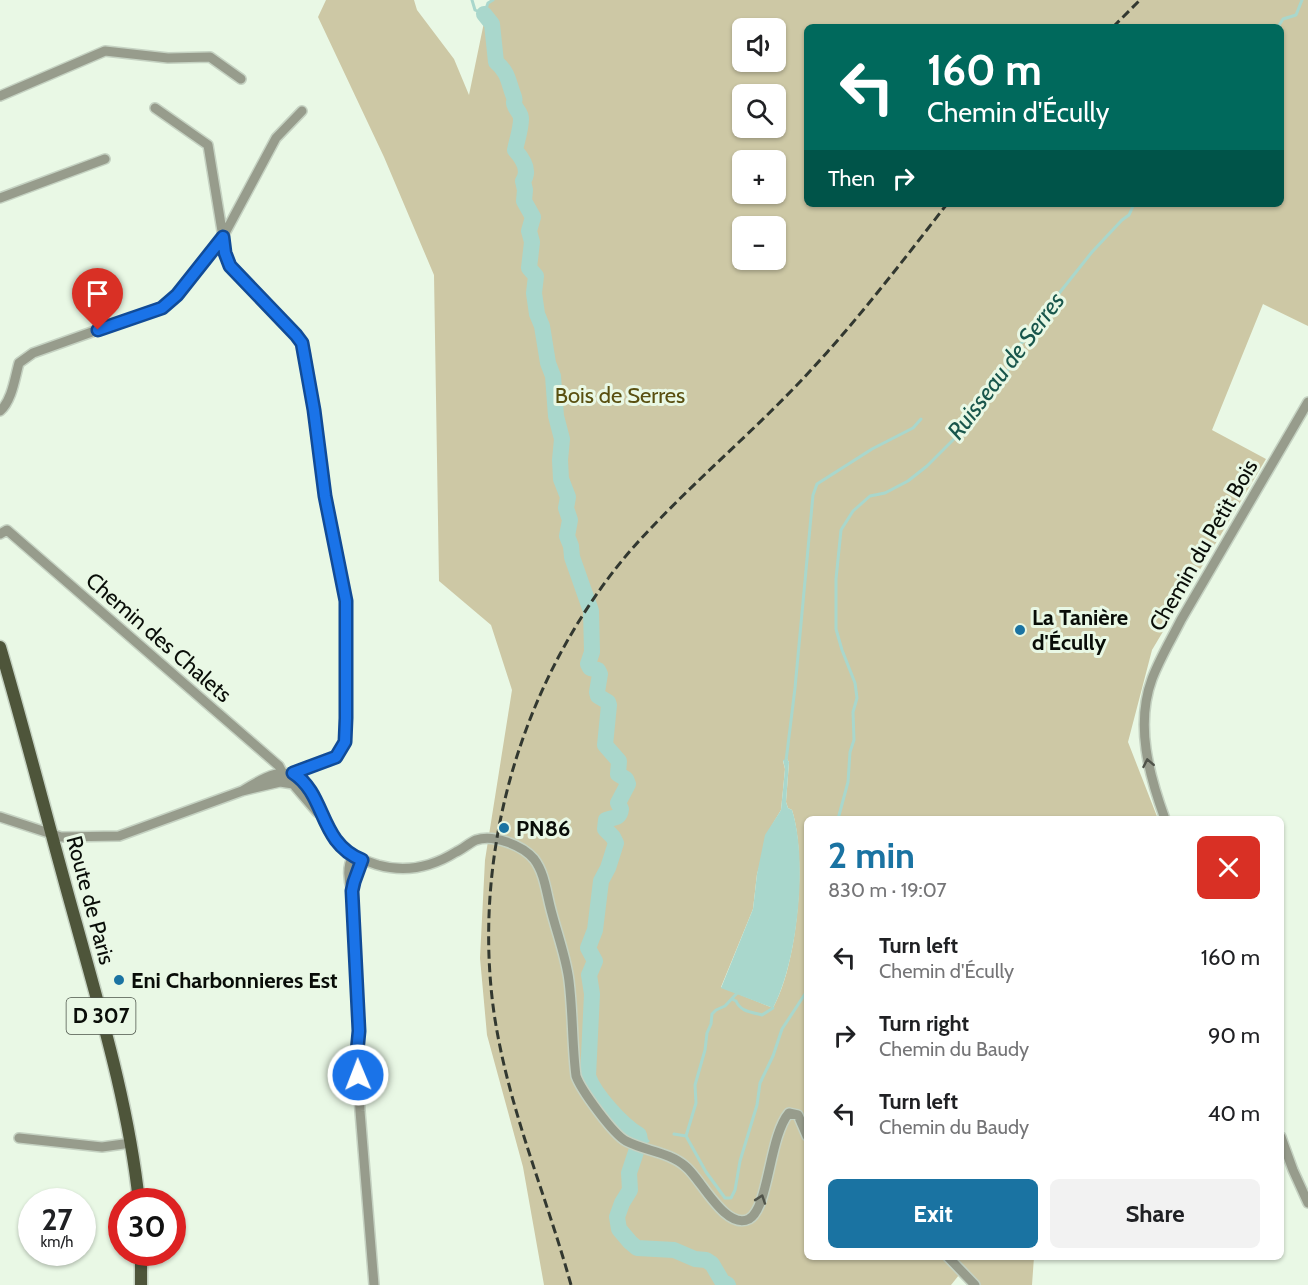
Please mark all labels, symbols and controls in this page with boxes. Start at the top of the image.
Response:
map controls [732,18,786,270]
button: sound [732,18,786,72]
text: 160 m [927,44,1042,96]
icon: left [828,48,906,126]
button: search [732,84,786,138]
text: Chemin d'Écully [927,96,1109,129]
button: + [732,150,786,204]
icon: right [887,162,920,195]
text: Then [828,165,875,192]
button: − [732,216,786,270]
pin [72,268,123,330]
icon: arrive [81,277,114,310]
water label: Ruisseau de Serres [941,286,1070,445]
park label: Bois de Serres [555,382,685,409]
street label: Chemin du Petit Bois [1143,455,1264,636]
street label: Chemin des Chalets [80,567,237,708]
place label: La Tanière d'Écully [1032,604,1128,656]
marker: La Tanière d'Écully [1013,623,1027,637]
one-way arrow [1142,759,1155,769]
place label: PN86 [516,815,570,842]
marker: PN86 [497,821,511,835]
street label: Route de Paris [60,833,121,967]
text: 2 min [828,833,915,877]
button: close [1197,836,1260,899]
text: 830 m · 19:07 [828,878,947,902]
text: Turn left [879,932,958,959]
icon: left [828,941,861,974]
text: 160 m [1201,944,1260,971]
text: Chemin d'Écully [879,959,1014,983]
place label: Eni Charbonnieres Est [131,967,338,994]
marker: Eni Charbonnieres Est [112,973,126,987]
road number: D 307 [66,998,136,1034]
text: Turn right [879,1010,969,1037]
icon: right [828,1019,861,1052]
text: 90 m [1208,1022,1260,1049]
text: Chemin du Baudy [879,1037,1029,1061]
position arrow [326,1043,390,1107]
text: Turn left [879,1088,958,1115]
icon: left [828,1097,861,1130]
text: 40 m [1208,1100,1260,1127]
text: Chemin du Baudy [879,1115,1029,1139]
button: Exit [828,1179,1038,1248]
button: Share [1050,1179,1260,1248]
speed limit sign: 30 [108,1188,186,1266]
one-way arrow [753,1194,766,1205]
text: 27 [41,1201,73,1238]
text: km/h [41,1233,73,1251]

